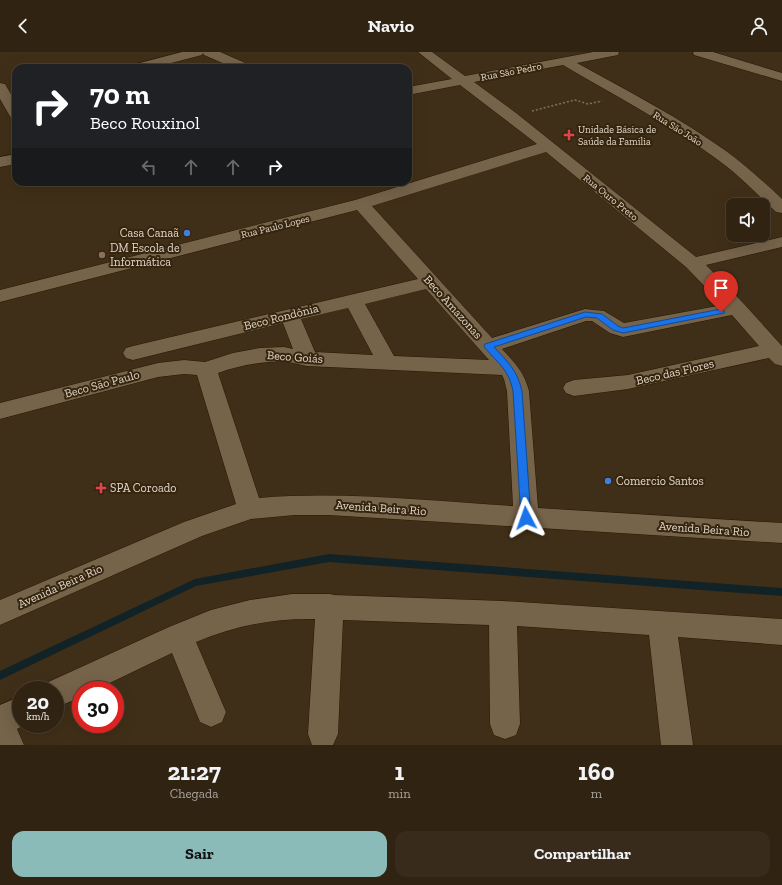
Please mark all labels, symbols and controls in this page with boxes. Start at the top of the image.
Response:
icon: back [12,15,34,37]
text: Navio [368,15,414,37]
icon: person [748,15,770,37]
street label: Rua São Pedro [480,60,543,84]
text: 70 m [90,78,150,111]
icon: right [24,80,76,132]
street label: Rua São João [651,109,704,149]
text: Beco Rouxinol [90,112,200,134]
place label: Unidade Básica de Saúde da Familia [578,124,657,148]
marker: Unidade Básica de Saúde da Familia [563,129,575,141]
icon: left [138,156,160,178]
icon: ahead [180,156,202,178]
icon: ahead [222,156,244,178]
icon: right [264,156,286,178]
street label: Rua Ouro Preto [581,172,640,223]
map controls [726,198,770,242]
button: sound [726,198,770,242]
street label: Rua Paulo Lopes [240,213,311,241]
place label: Casa Canaã [120,226,179,240]
marker: Casa Canaã [182,228,192,238]
place label: DM Escola de Informática [110,241,180,269]
marker: DM Escola de Informática [97,250,107,260]
pin [704,271,738,312]
street label: Beco Amazonas [421,272,485,342]
icon: arrive [710,277,732,299]
street label: Beco Rondônia [242,301,320,333]
street label: Beco Goiás [266,348,324,366]
street label: Beco das Flores [635,356,715,388]
street label: Beco São Paulo [63,367,141,401]
place label: Comercio Santos [616,474,704,488]
marker: Comercio Santos [603,476,613,486]
place label: SPA Coroado [110,481,176,495]
marker: SPA Coroado [95,482,107,494]
position arrow [505,497,547,539]
street label: Avenida Beira Rio [335,498,427,518]
street label: Avenida Beira Rio [658,519,750,539]
street label: Avenida Beira Rio [16,561,104,611]
speed limit sign: 30 [72,681,124,733]
text: 20 [27,690,49,714]
text: km/h [27,711,49,723]
text: 21:27 [167,757,221,786]
text: 1 [395,757,404,786]
text: 160 [578,757,614,786]
text: Chegada [170,786,218,801]
text: min [388,786,411,801]
text: m [591,786,602,801]
button: Sair [12,831,387,877]
button: Compartilhar [395,831,770,877]

